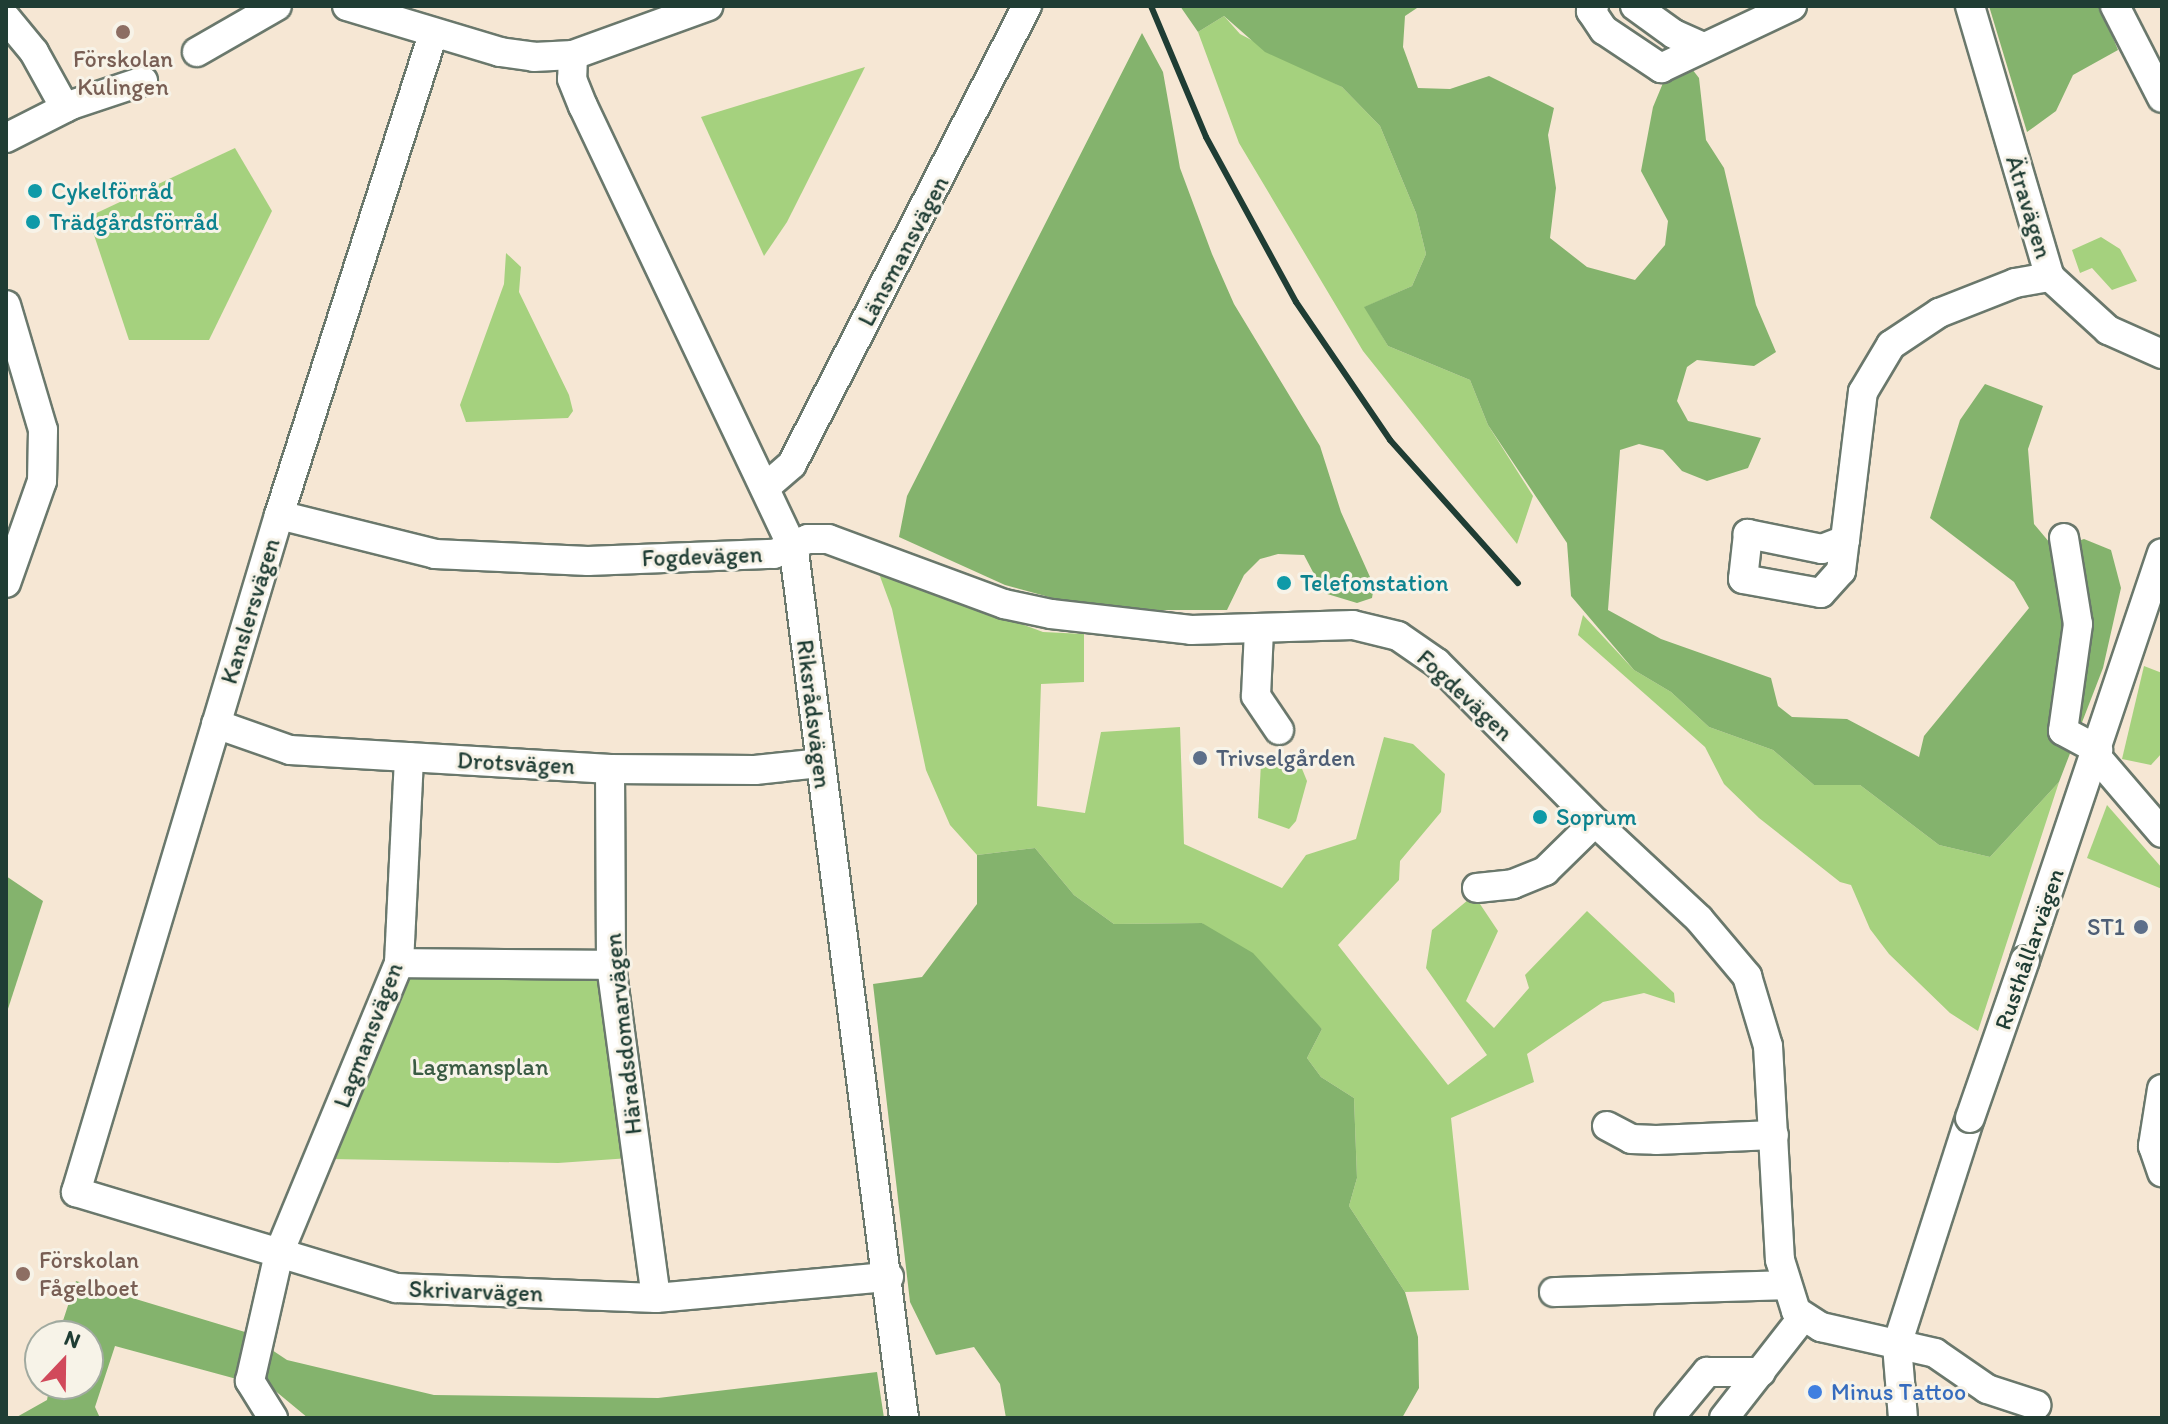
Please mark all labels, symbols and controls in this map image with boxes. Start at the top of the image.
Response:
marker: Förskolan Kulingen [114,23,132,41]
place label: Förskolan Kulingen [73,45,173,101]
street label: Ätravägen [2000,152,2058,262]
street label: Länsmansvägen [851,171,955,331]
place label: Cykelförråd [51,177,173,205]
marker: Cykelförråd [26,182,44,200]
place label: Trädgårdsförråd [49,208,219,236]
marker: Trädgårdsförråd [24,213,42,231]
street label: Kanslersvägen [214,535,286,687]
street label: Fogdevägen [641,540,763,572]
place label: Telefonstation [1300,569,1449,597]
marker: Telefonstation [1275,574,1293,592]
street label: Riksrådsvägen [791,638,837,790]
street label: Fogdevägen [1411,643,1519,747]
place label: Trivselgården [1216,744,1355,772]
street label: Drotsvägen [456,746,576,780]
marker: Trivselgården [1191,749,1209,767]
place label: Soprum [1556,803,1637,831]
marker: Soprum [1531,808,1549,826]
street label: Rusthållarvägen [1988,864,2070,1034]
place label: ST1 [2087,913,2125,941]
marker: ST1 [2132,918,2150,936]
street label: Häradsdomarvägen [598,932,648,1136]
street label: Lagmansvägen [327,958,409,1112]
park label: Lagmansplan [412,1053,548,1081]
place label: Förskolan Fågelboet [39,1246,139,1302]
marker: Förskolan Fågelboet [14,1265,32,1283]
street label: Skrivarvägen [408,1274,544,1308]
north arrow [24,1320,104,1400]
text: N [60,1324,84,1354]
place label: Minus Tattoo [1831,1378,1964,1406]
marker: Minus Tattoo [1806,1383,1824,1401]

